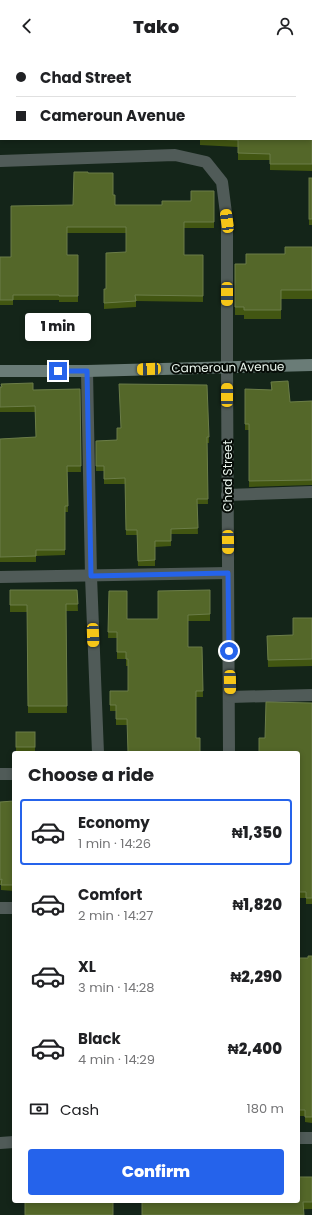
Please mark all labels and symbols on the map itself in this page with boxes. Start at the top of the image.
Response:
car [219,208,235,234]
car [221,282,233,306]
callout: 1 min [25,313,91,341]
street label: Cameroun Avenue [171,358,285,376]
route end [49,362,67,380]
car [137,363,161,375]
car [221,383,233,407]
street label: Chad Street [219,440,236,512]
car [222,530,234,554]
car [87,623,99,647]
route start [220,642,238,660]
car [224,670,236,694]

